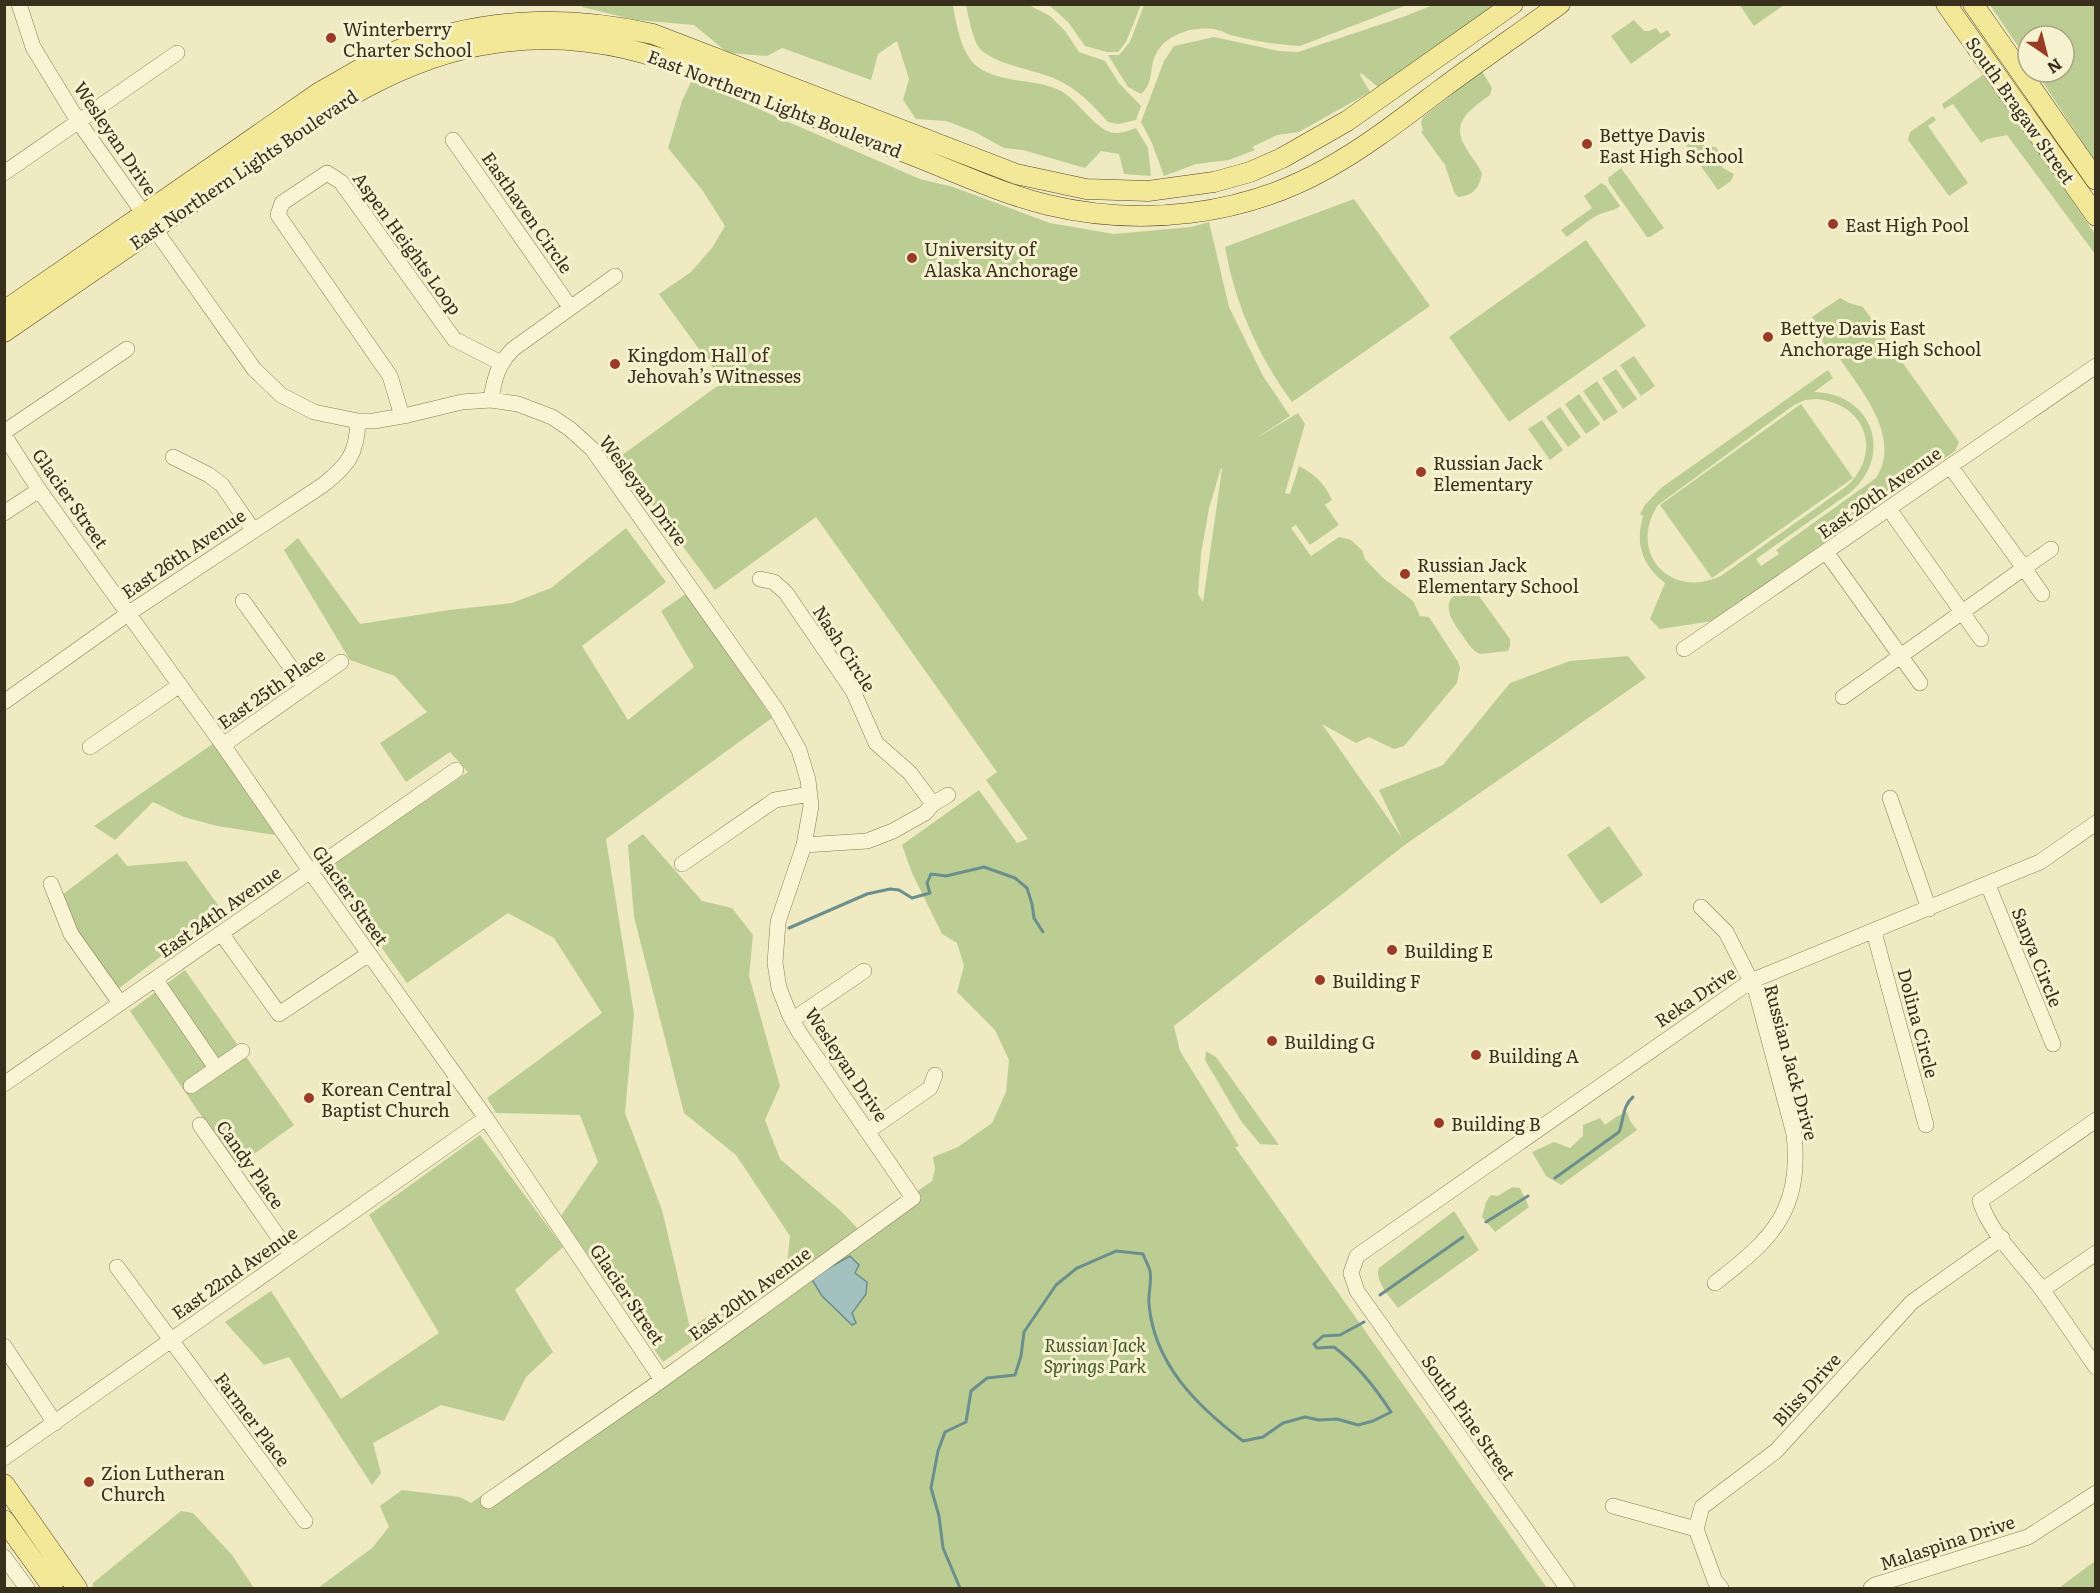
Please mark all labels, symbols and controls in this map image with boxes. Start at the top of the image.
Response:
place label: Winterberry Charter School [343,15,472,63]
north arrow [2016,24,2076,84]
marker: Winterberry Charter School [324,31,338,45]
street label: South Bragaw Street [1960,31,2083,190]
street label: East Northern Lights Boulevard [644,42,906,164]
text: N [2043,53,2068,81]
street label: Wesleyan Drive [68,75,164,201]
street label: East Northern Lights Boulevard [123,82,363,256]
place label: Bettye Davis East High School [1599,121,1744,169]
marker: Bettye Davis East High School [1580,137,1594,151]
street label: Easthaven Circle [476,146,580,278]
street label: Aspen Heights Loop [347,166,469,320]
place label: East High Pool [1845,211,1969,238]
marker: East High Pool [1826,217,1840,231]
place label: University of Alaska Anchorage [924,235,1078,283]
marker: University of Alaska Anchorage [905,251,919,265]
place label: Bettye Davis East Anchorage High School [1780,314,1981,362]
marker: Bettye Davis East Anchorage High School [1761,330,1775,344]
place label: Kingdom Hall of Jehovah’s Witnesses [627,341,801,389]
marker: Kingdom Hall of Jehovah’s Witnesses [608,357,622,371]
street label: Wesleyan Drive [593,429,695,551]
street label: East 20th Avenue [1812,439,1946,545]
street label: Glacier Street [26,442,116,554]
place label: Russian Jack Elementary [1433,449,1544,497]
marker: Russian Jack Elementary [1414,465,1428,479]
street label: East 26th Avenue [116,501,250,605]
place label: Russian Jack Elementary School [1417,551,1579,599]
marker: Russian Jack Elementary School [1398,567,1412,581]
street label: Nash Circle [807,599,883,697]
street label: East 25th Place [212,641,330,735]
street label: Glacier Street [306,839,396,951]
street label: East 24th Avenue [152,858,286,964]
street label: Sanya Circle [2006,903,2070,1011]
place label: Building E [1404,937,1493,964]
marker: Building E [1385,943,1399,957]
street label: Reka Drive [1649,959,1741,1033]
street label: Dolina Circle [1891,965,1947,1081]
place label: Building F [1332,967,1421,994]
marker: Building F [1313,973,1327,987]
street label: Russian Jack Drive [1758,981,1826,1143]
street label: Wesleyan Drive [799,1001,895,1127]
place label: Building G [1284,1028,1375,1055]
marker: Building G [1265,1034,1279,1048]
place label: Building A [1488,1042,1579,1069]
marker: Building A [1469,1048,1483,1062]
place label: Korean Central Baptist Church [321,1075,452,1123]
marker: Korean Central Baptist Church [302,1091,316,1105]
place label: Building B [1451,1110,1541,1137]
street label: Candy Place [210,1114,292,1214]
marker: Building B [1432,1116,1446,1130]
street label: East 22nd Avenue [166,1219,302,1325]
street label: Glacier Street [584,1238,672,1351]
street label: East 20th Avenue [682,1239,816,1347]
park label: Russian Jack Springs Park [1044,1331,1147,1379]
street label: Bliss Drive [1766,1346,1846,1432]
street label: South Pine Street [1416,1349,1523,1486]
street label: Farmer Place [209,1366,297,1472]
place label: Zion Lutheran Church [101,1459,225,1507]
marker: Zion Lutheran Church [82,1475,96,1489]
street label: Malaspina Drive [1876,1507,2018,1577]

